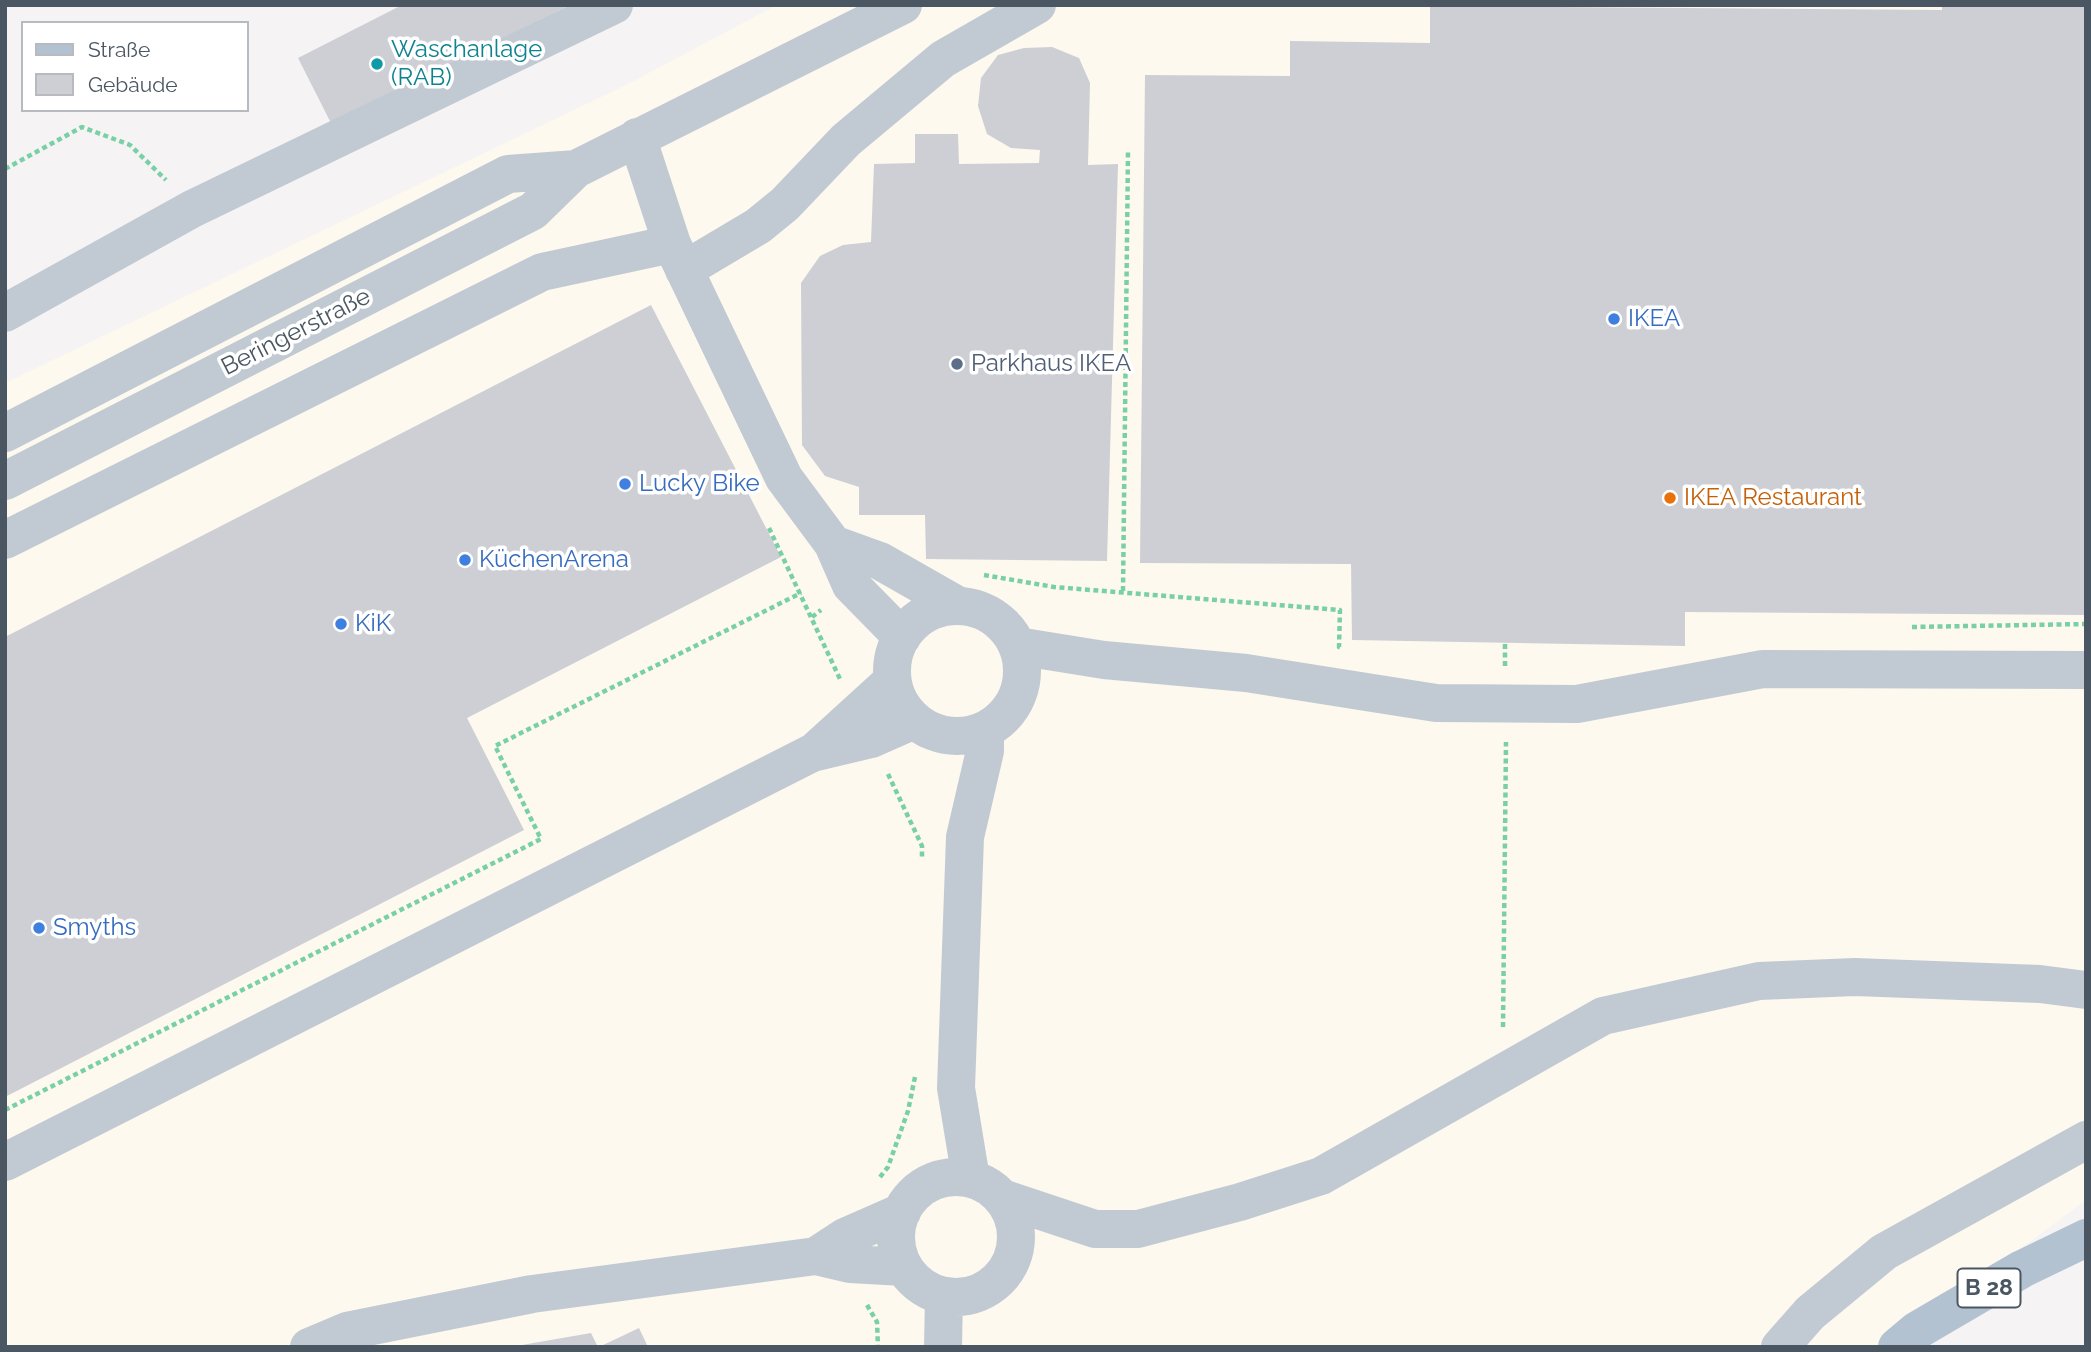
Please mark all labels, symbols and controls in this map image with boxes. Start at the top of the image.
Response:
legend [21,21,248,112]
place label: Waschanlage (RAB) [391,36,542,92]
text: Straße [88,37,150,62]
marker: Waschanlage (RAB) [369,56,385,72]
text: Gebäude [88,72,178,97]
street label: Beringerstraße [217,282,375,382]
place label: IKEA [1628,305,1680,333]
marker: IKEA [1606,311,1622,327]
place label: Parkhaus IKEA [971,350,1131,378]
marker: Parkhaus IKEA [949,356,965,372]
place label: Lucky Bike [639,470,760,498]
marker: Lucky Bike [617,476,633,492]
place label: IKEA Restaurant [1684,484,1862,512]
marker: IKEA Restaurant [1662,490,1678,506]
place label: KüchenArena [479,546,629,574]
marker: KüchenArena [457,552,473,568]
place label: KiK [355,610,391,638]
marker: KiK [333,616,349,632]
place label: Smyths [53,914,136,942]
marker: Smyths [31,920,47,936]
road number: B 28 [1958,1268,2021,1308]

